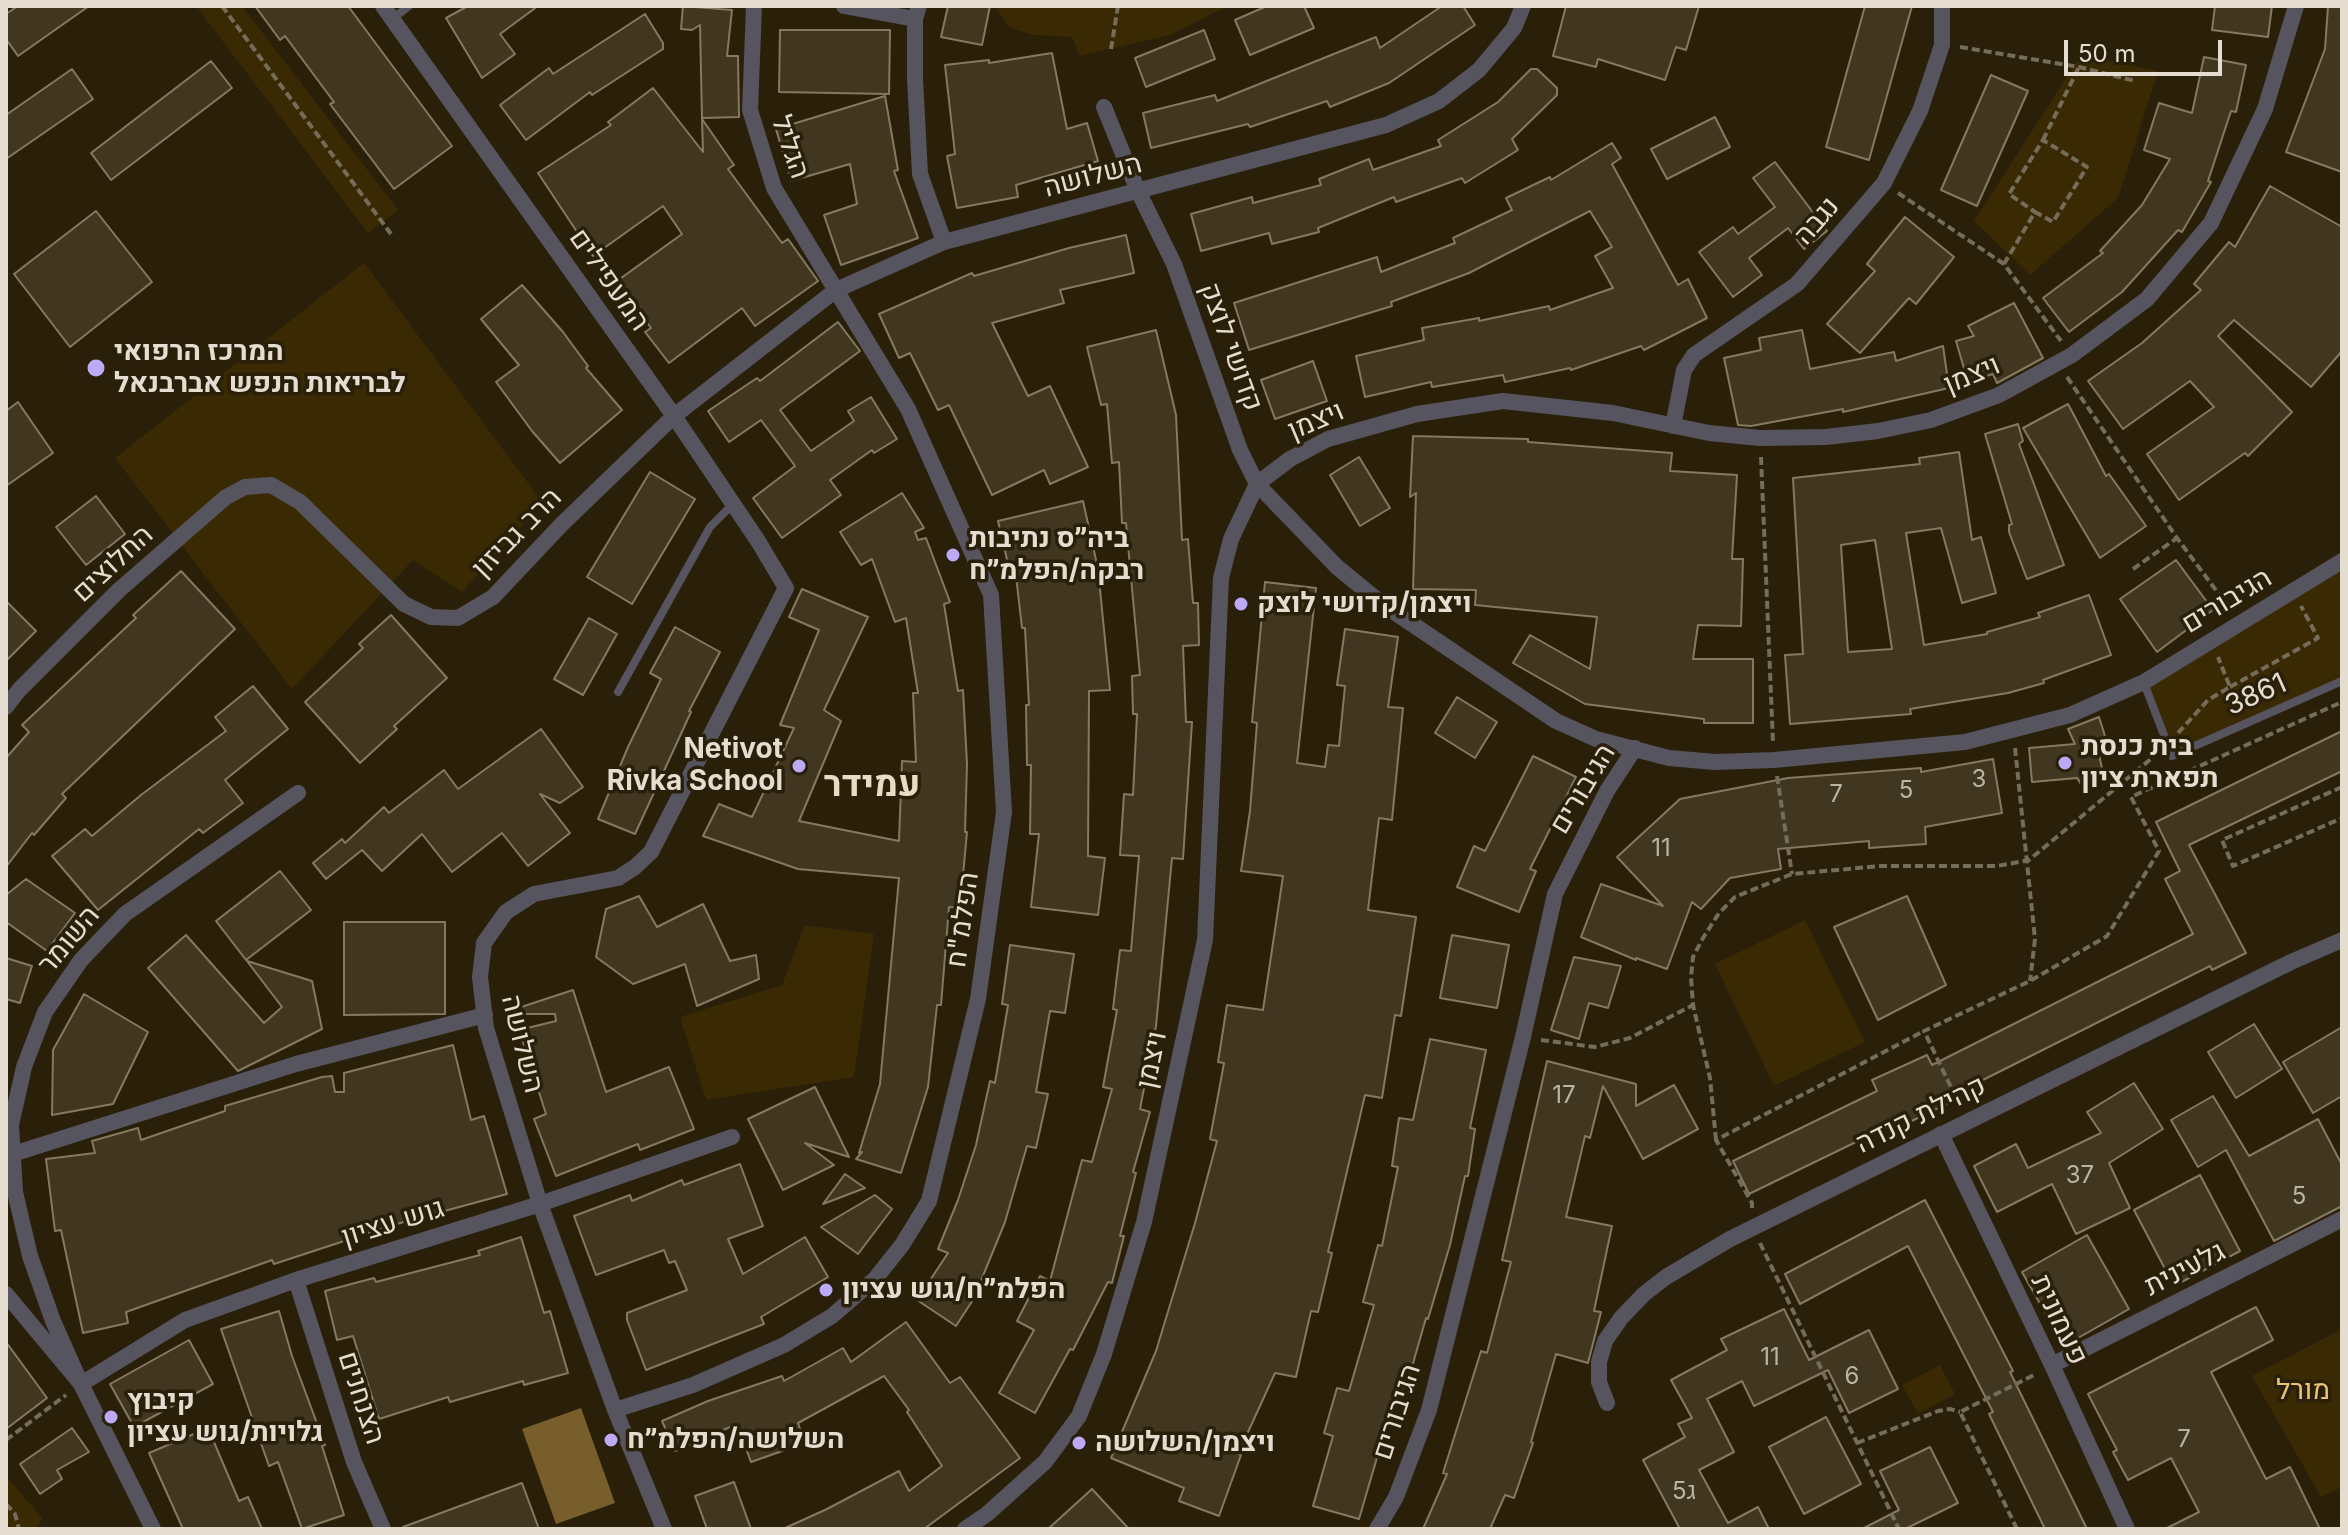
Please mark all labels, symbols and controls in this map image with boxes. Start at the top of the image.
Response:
scale bar [2068,24,2226,74]
text: 50 m [2078,39,2136,68]
street label: הגליל [764,111,816,183]
street label: השלושה [1040,147,1146,205]
street label: נגבה [1787,190,1847,252]
street label: המעפילים [562,222,656,338]
street label: קדושי לוצק [1192,278,1270,416]
place label: המרכז הרפואי לבריאות הנפש אברבנאל [114,335,406,401]
street label: ויצמן [1939,348,2005,402]
marker: המרכז הרפואי לבריאות הנפש אברבנאל [85,357,107,379]
street label: ויצמן [1283,394,1349,448]
street label: הרב גביזון [465,481,569,585]
street label: החלוצים [66,518,160,610]
place label: ביה״ס נתיבות רבקה/הפלמ״ח [969,522,1144,588]
marker: ביה״ס נתיבות רבקה/הפלמ״ח [944,546,962,564]
street label: הגיבורים [2176,561,2278,641]
place label: ויצמן/קדושי לוצק [1257,587,1472,621]
marker: ויצמן/קדושי לוצק [1232,595,1250,613]
street label: 3861 [2220,667,2292,723]
place label: בית כנסת תפארת ציון [2081,730,2218,796]
place label: Netivot Rivka School [607,733,783,799]
street label: הגיבורים [1543,738,1623,840]
marker: בית כנסת תפארת ציון [2056,754,2074,772]
marker: Netivot Rivka School [790,757,808,775]
district label: עמידר [824,763,920,807]
house number: 3 [1972,766,1986,794]
house number: 5 [1899,777,1913,805]
house number: 7 [1829,781,1843,809]
house number: 11 [1651,835,1671,863]
street label: הפלמ"ח [940,870,986,970]
street label: השומר [31,899,107,981]
street label: השלושה [494,991,550,1097]
street label: ויצמן [1130,1028,1174,1092]
street label: קהילת קנדה [1850,1069,1992,1161]
house number: 17 [1552,1082,1576,1110]
house number: 37 [2066,1162,2094,1190]
house number: 5 [2292,1183,2306,1211]
street label: גוש עציון [338,1192,448,1254]
street label: גלעינית [2139,1235,2231,1303]
street label: פעמונית [2024,1269,2094,1371]
place label: הפלמ״ח/גוש עציון [842,1273,1065,1307]
marker: הפלמ״ח/גוש עציון [817,1281,835,1299]
house number: 11 [1760,1344,1780,1372]
street label: הצנחנים [330,1348,392,1448]
street label: הגיבורים [1366,1360,1428,1464]
house number: 6 [1845,1363,1859,1391]
park label: מורל [2276,1374,2330,1408]
place label: קיבוץ גלויות/גוש עציון [127,1384,324,1450]
marker: קיבוץ גלויות/גוש עציון [102,1408,120,1426]
place label: השלושה/הפלמ״ח [627,1423,844,1457]
place label: ויצמן/השלושה [1095,1426,1275,1460]
house number: 7 [2177,1426,2191,1454]
marker: השלושה/הפלמ״ח [602,1431,620,1449]
marker: ויצמן/השלושה [1070,1434,1088,1452]
house number: 5ג [1672,1478,1696,1506]

